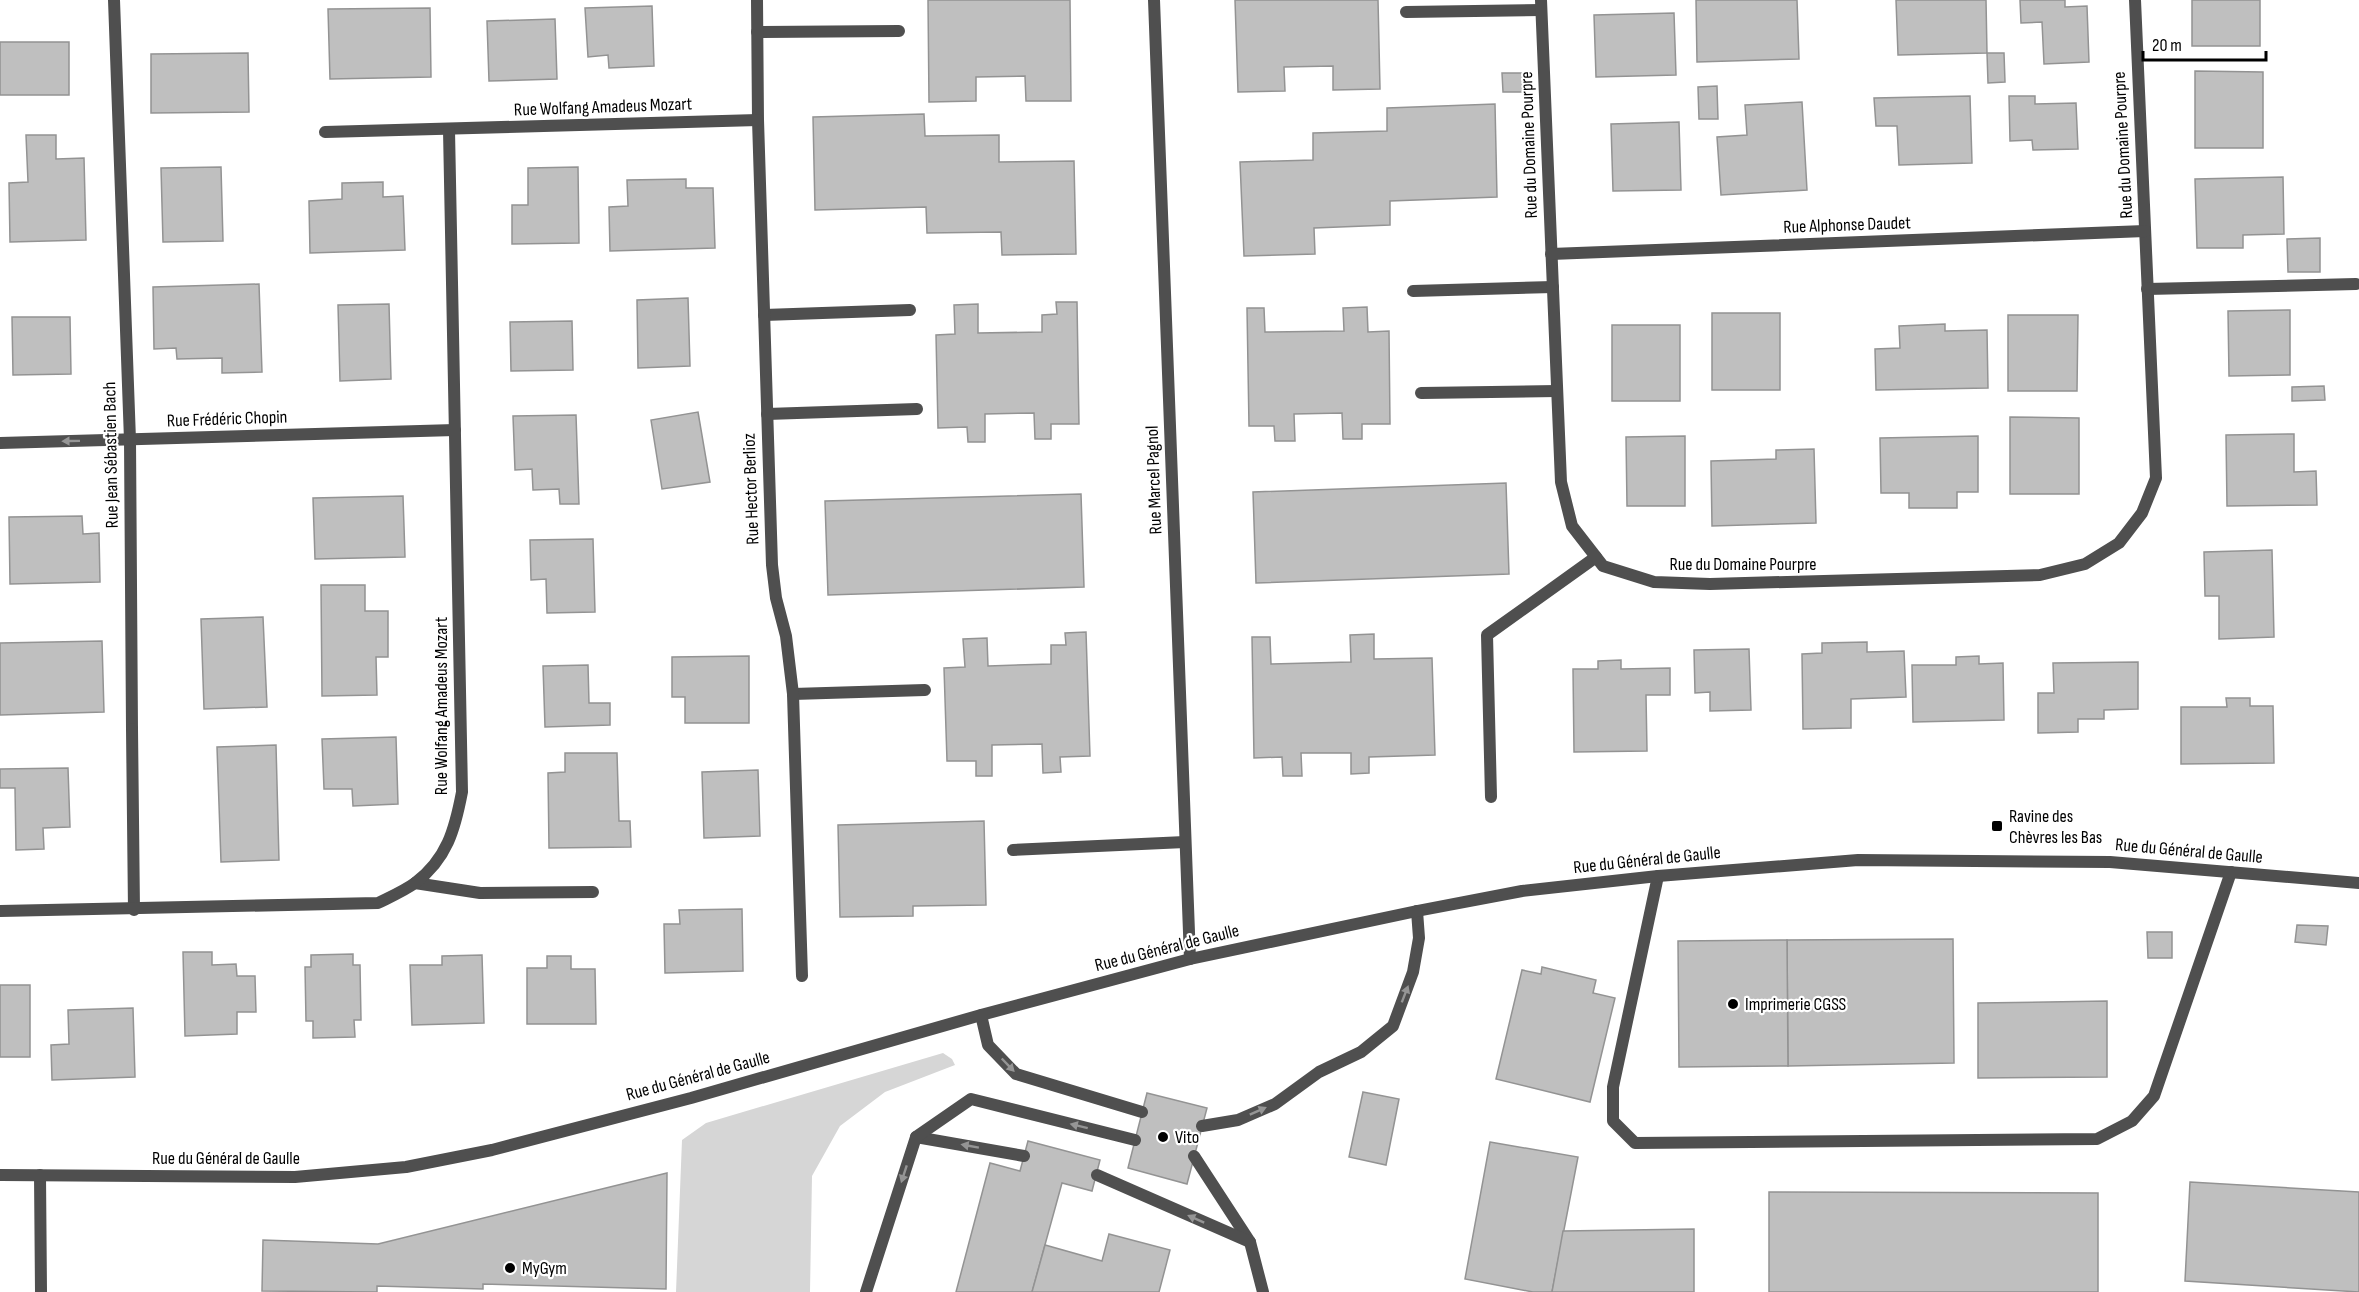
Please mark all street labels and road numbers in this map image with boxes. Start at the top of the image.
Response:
street label: Rue du Domaine Pourpre [1516,71,1542,219]
street label: Rue du Domaine Pourpre [2109,71,2137,219]
street label: Rue Wolfang Amadeus Mozart [514,93,693,121]
street label: Rue Alphonse Daudet [1783,212,1912,238]
street label: Rue Jean Sébastien Bach [99,381,123,529]
street label: Rue Frédéric Chopin [166,406,288,432]
street label: Rue Marcel Pagnol [1142,425,1166,535]
street label: Rue Hector Berlioz [739,432,763,545]
street label: Rue du Domaine Pourpre [1669,554,1817,575]
street label: Rue Wolfang Amadeus Mozart [431,616,452,795]
street label: Rue du Général de Gaulle [2114,834,2264,868]
street label: Rue du Général de Gaulle [1572,842,1722,878]
street label: Rue du Général de Gaulle [1093,920,1241,976]
street label: Rue du Général de Gaulle [624,1047,772,1105]
street label: Rue du Général de Gaulle [152,1148,300,1169]

